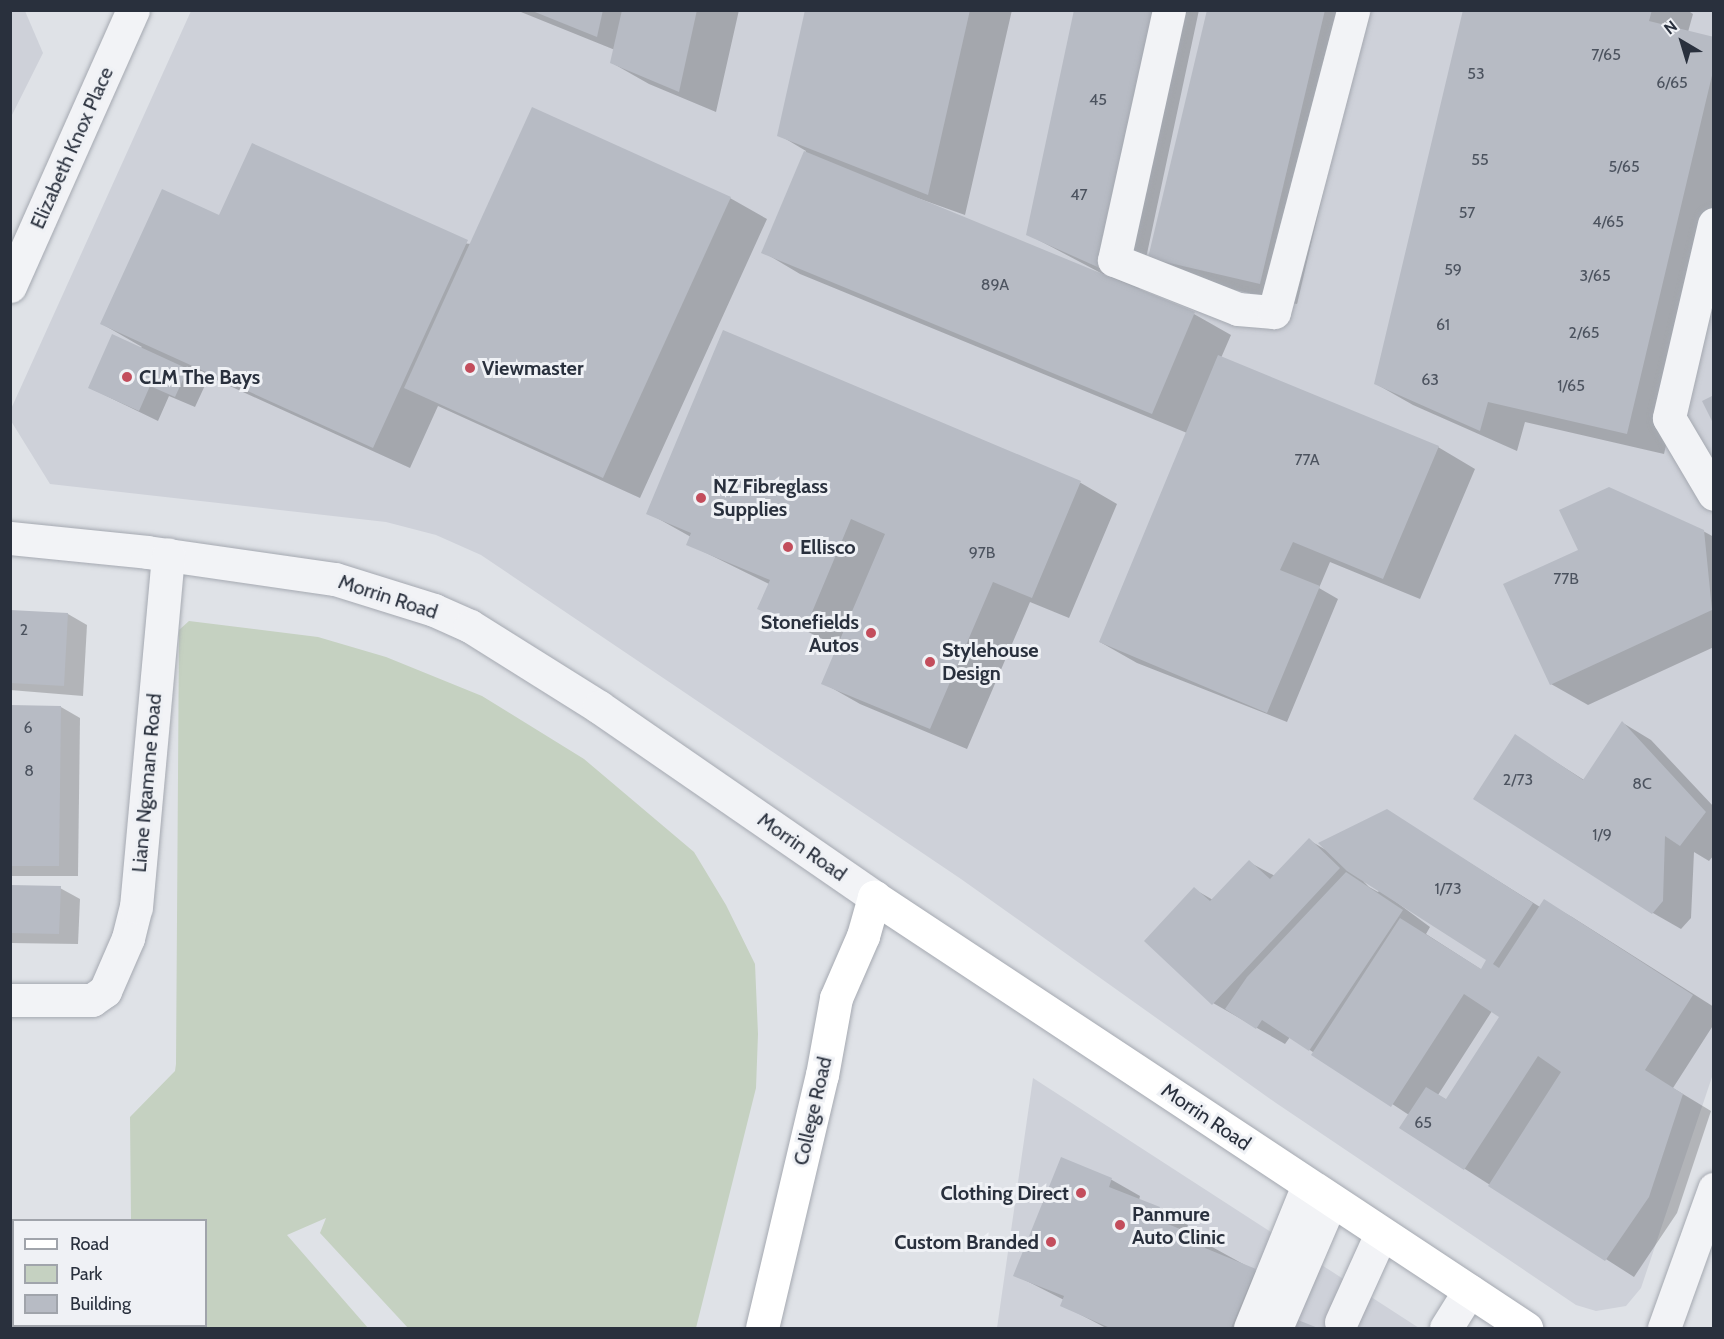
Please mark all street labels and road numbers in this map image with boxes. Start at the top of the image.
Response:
street label: Elizabeth Knox Place [26,63,118,233]
street label: Morrin Road [335,570,441,624]
street label: Liane Ngamane Road [127,693,167,873]
street label: Morrin Road [753,808,851,886]
street label: College Road [789,1054,837,1168]
street label: Morrin Road [1157,1078,1255,1156]

